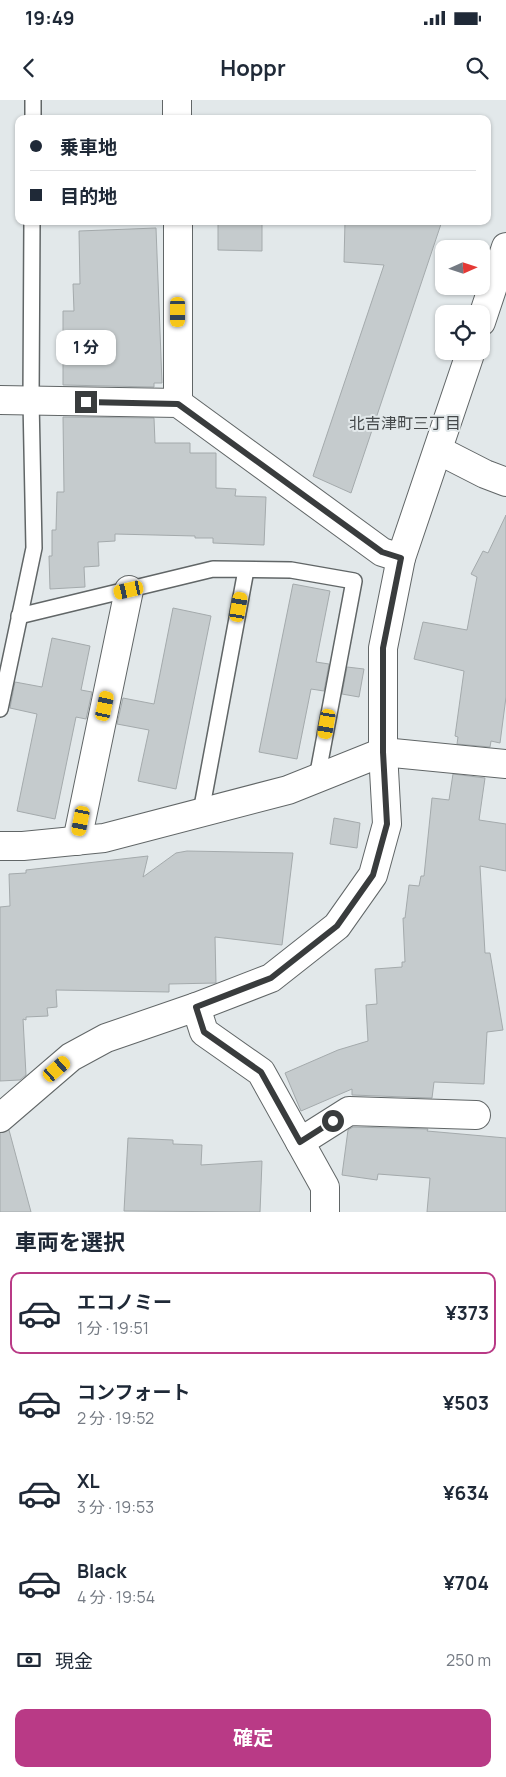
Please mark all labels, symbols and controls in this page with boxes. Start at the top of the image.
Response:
text: 19:49 [25,5,75,31]
text: Hoppr [220,53,286,83]
icon: back [15,54,43,82]
icon: search [463,54,491,82]
text: 乗車地 [60,134,117,160]
text: 目的地 [60,183,117,209]
north arrow [435,240,490,295]
map controls [435,240,490,360]
car [170,297,185,327]
button: locate [435,305,490,360]
callout: 1 分 [56,330,116,364]
text: 1 分 [73,336,99,358]
route end [75,391,97,413]
district label: 北吉津町三丁目 [349,412,461,434]
car [112,579,145,601]
car [229,591,248,623]
car [94,690,115,722]
car [317,708,336,740]
car [70,805,91,837]
car [40,1053,73,1085]
route start [322,1110,344,1132]
text: 車両を選択 [15,1227,125,1257]
text: エコノミー [77,1289,172,1315]
icon: car [17,1291,62,1336]
text: ¥373 [445,1300,489,1326]
text: 1 分 · 19:51 [77,1317,149,1339]
text: コンフォート [77,1379,190,1405]
icon: car [17,1381,62,1426]
text: ¥503 [443,1390,489,1416]
text: 2 分 · 19:52 [77,1407,154,1429]
text: XL [77,1468,100,1494]
icon: car [17,1471,62,1516]
text: ¥634 [443,1480,489,1506]
text: 3 分 · 19:53 [77,1496,154,1518]
text: Black [77,1558,126,1584]
icon: car [17,1561,62,1606]
text: ¥704 [443,1570,489,1596]
text: 4 分 · 19:54 [77,1586,155,1608]
icon: cash [15,1646,43,1674]
text: 現金 [55,1648,93,1674]
text: 250 m [446,1649,491,1671]
button: 確定 [15,1709,491,1767]

